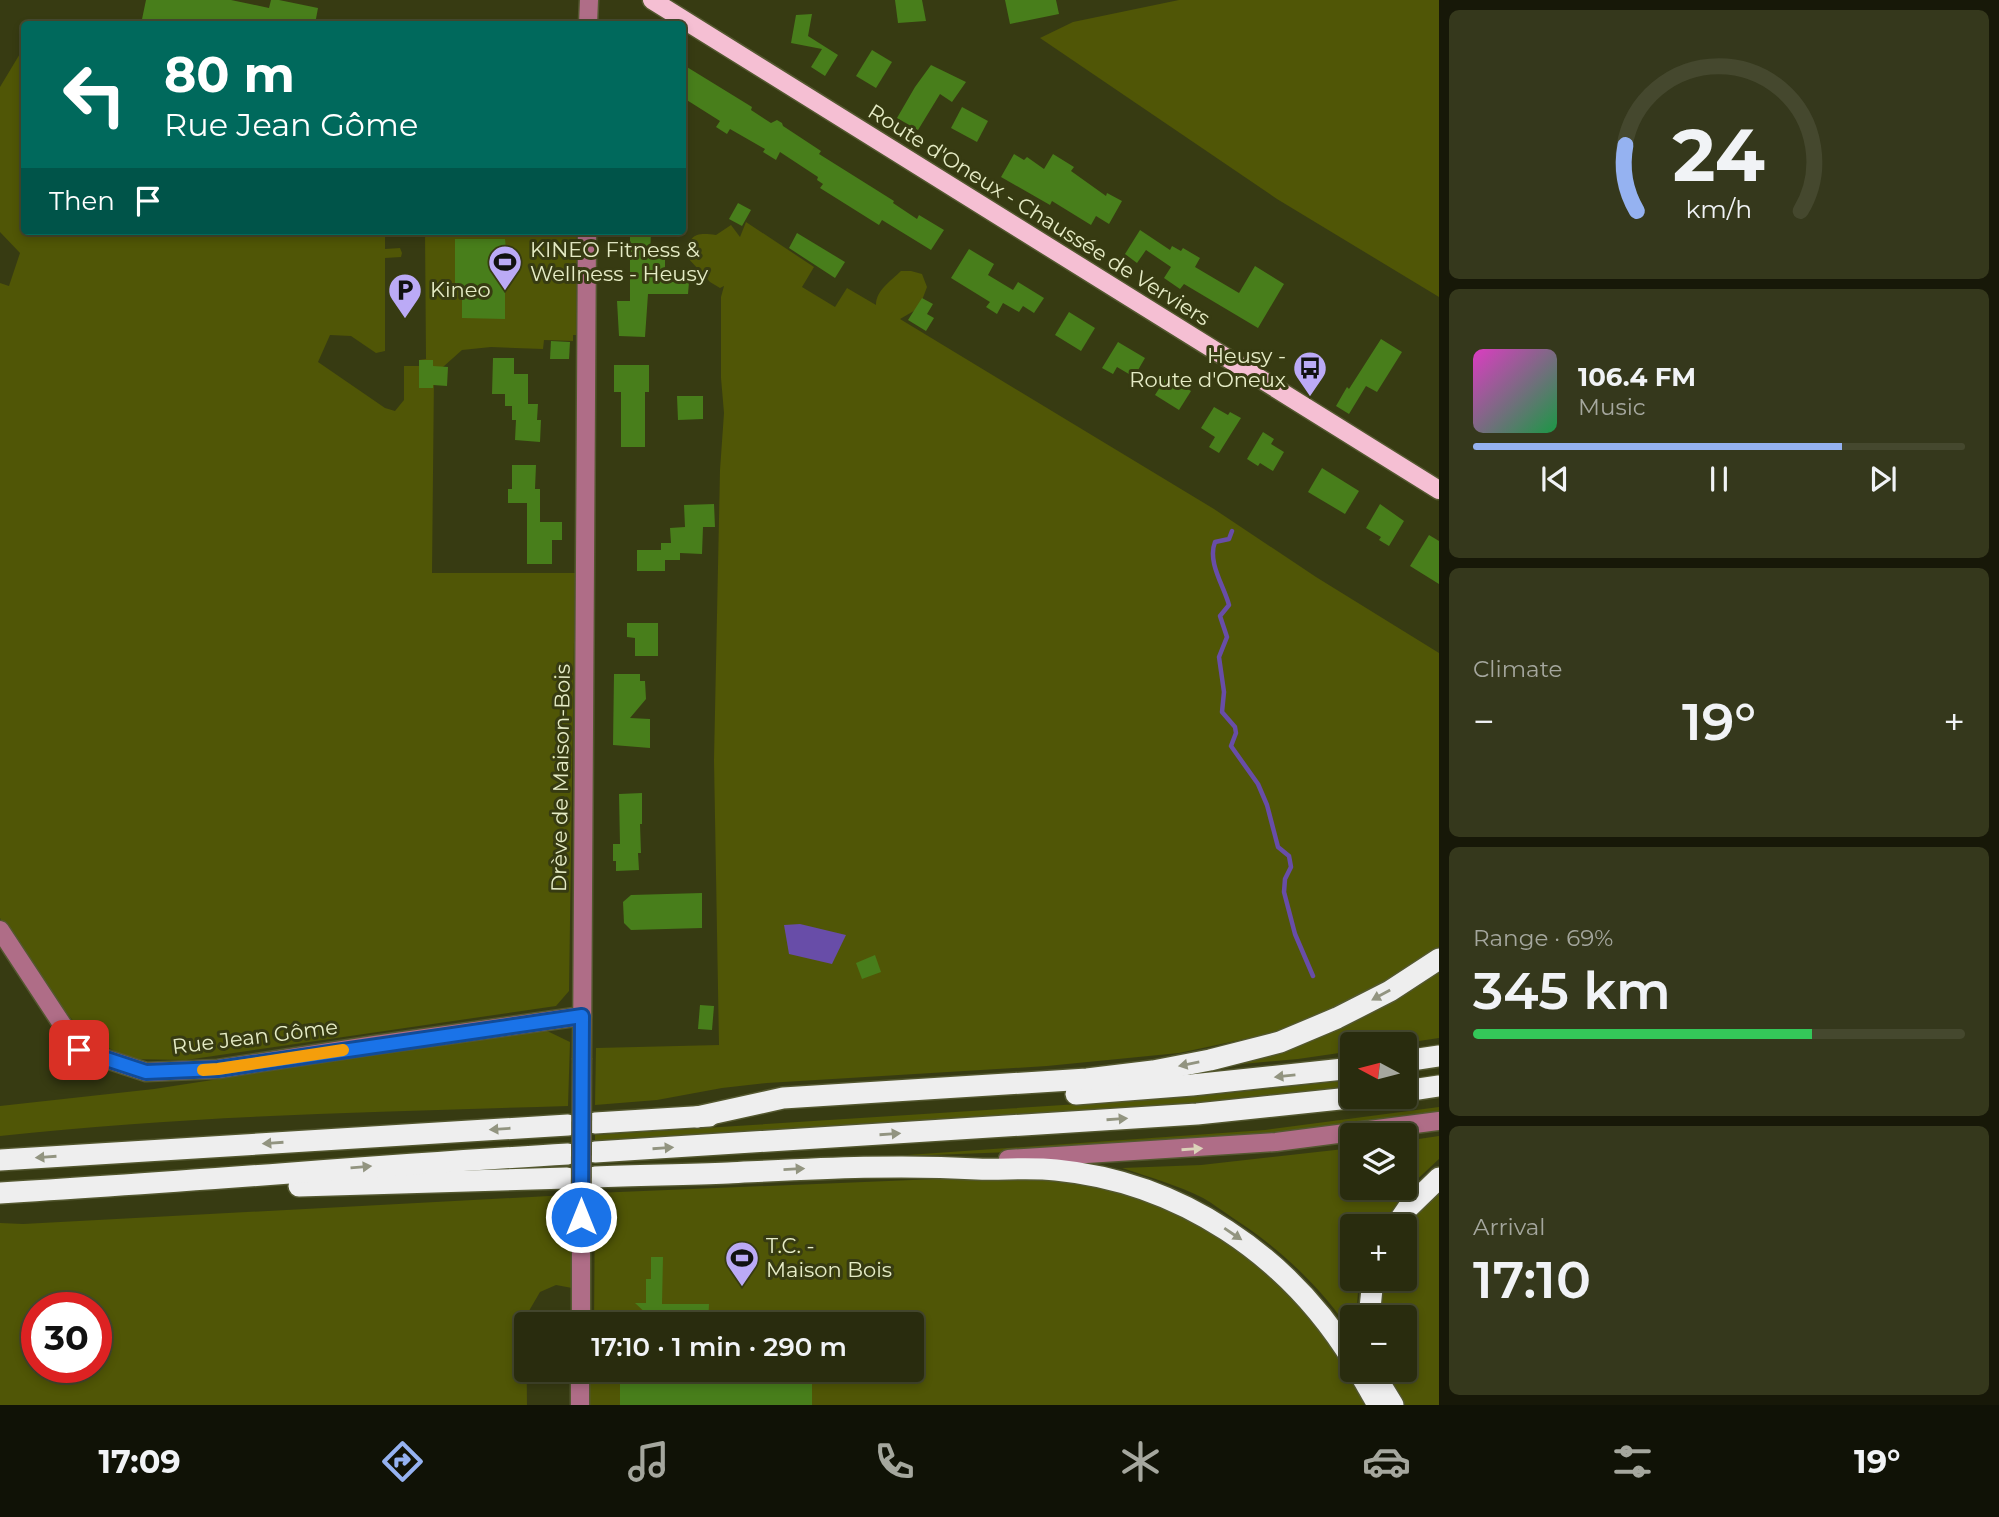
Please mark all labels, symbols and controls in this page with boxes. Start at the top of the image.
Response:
text: 80 m [164,45,295,104]
icon: left [49,49,140,140]
street label: Route d'Oneux - Chaussée de Verviers [864,98,1215,331]
text: Rue Jean Gôme [164,105,418,144]
text: 24 [1673,111,1765,199]
icon: arrive [129,182,167,220]
text: Then [49,185,115,217]
text: km/h [1686,193,1752,223]
place label: KINEO Fitness & Wellness - Heusy [530,237,709,286]
sports icon: KINEO Fitness & Wellness - Heusy [486,243,524,292]
parking icon: Kineo [386,271,424,320]
place label: Kineo [430,277,491,302]
place label: Heusy - Route d'Oneux [1129,343,1286,392]
bus stop icon: Heusy - Route d'Oneux [1291,349,1329,398]
text: 106.4 FM [1578,361,1696,393]
text: Music [1578,393,1646,421]
icon: previous [1536,460,1574,498]
icon: pause [1700,460,1738,498]
icon: next [1864,460,1902,498]
text: Climate [1473,655,1562,683]
street label: Drève de Maison-Bois [546,664,575,892]
text: 19° [1682,690,1756,753]
text: − [1473,698,1495,745]
text: + [1943,698,1965,745]
text: Range · 69% [1473,924,1613,952]
text: 345 km [1473,959,1671,1022]
one-way arrow [1371,989,1391,1001]
street label: Rue Jean Gôme [171,1014,339,1059]
pin [49,1020,109,1080]
icon: arrive [60,1031,98,1069]
north arrow [1340,1032,1418,1110]
map controls [1340,1032,1417,1382]
one-way arrow [1178,1058,1200,1069]
one-way arrow [1274,1071,1296,1082]
one-way arrow [1106,1114,1128,1125]
button: layers [1340,1123,1417,1200]
one-way arrow [489,1124,511,1135]
one-way arrow [879,1128,901,1139]
one-way arrow [262,1138,284,1149]
one-way arrow [652,1142,674,1153]
one-way arrow [1181,1143,1203,1154]
one-way arrow [35,1152,57,1163]
one-way arrow [351,1161,373,1172]
one-way arrow [783,1163,805,1174]
position arrow [544,1180,618,1254]
text: Arrival [1473,1213,1546,1241]
button: + [1340,1214,1417,1291]
one-way arrow [1224,1227,1242,1241]
place label: T.C. - Maison Bois [766,1233,892,1282]
sports icon: T.C. - Maison Bois [723,1239,761,1288]
text: 17:10 [1473,1248,1591,1311]
speed limit sign: 30 [21,1292,112,1383]
button: − [1340,1305,1417,1382]
text: 17:10 · 1 min · 290 m [591,1331,847,1363]
icon: directions [378,1437,427,1486]
icon: music [624,1437,673,1486]
icon: phone [870,1437,919,1486]
icon: climate [1116,1437,1165,1486]
icon: car [1362,1437,1411,1486]
icon: filters [1608,1437,1657,1486]
text: 17:09 [99,1442,181,1481]
text: 19° [1854,1442,1900,1481]

